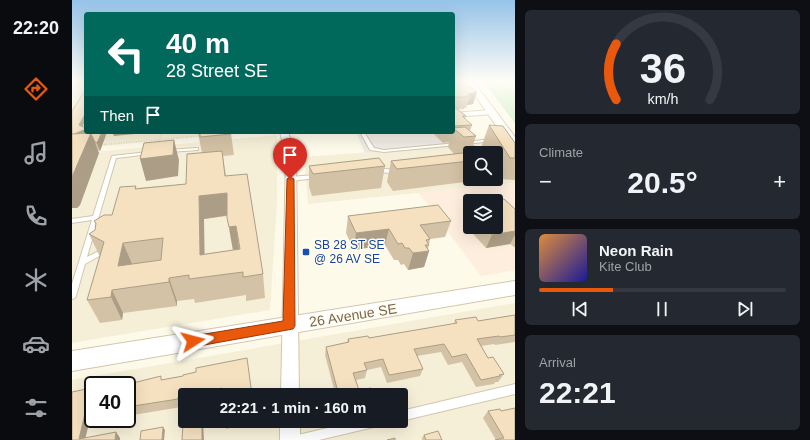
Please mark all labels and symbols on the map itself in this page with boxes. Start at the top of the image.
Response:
pin [273,138,307,179]
place label: SB 28 ST SE @ 26 AV SE [314,238,384,266]
marker: SB 28 ST SE @ 26 AV SE [301,247,311,257]
street label: 26 Avenue SE [308,300,398,330]
position arrow [172,320,214,362]
speed limit sign: 40 [84,376,136,428]

